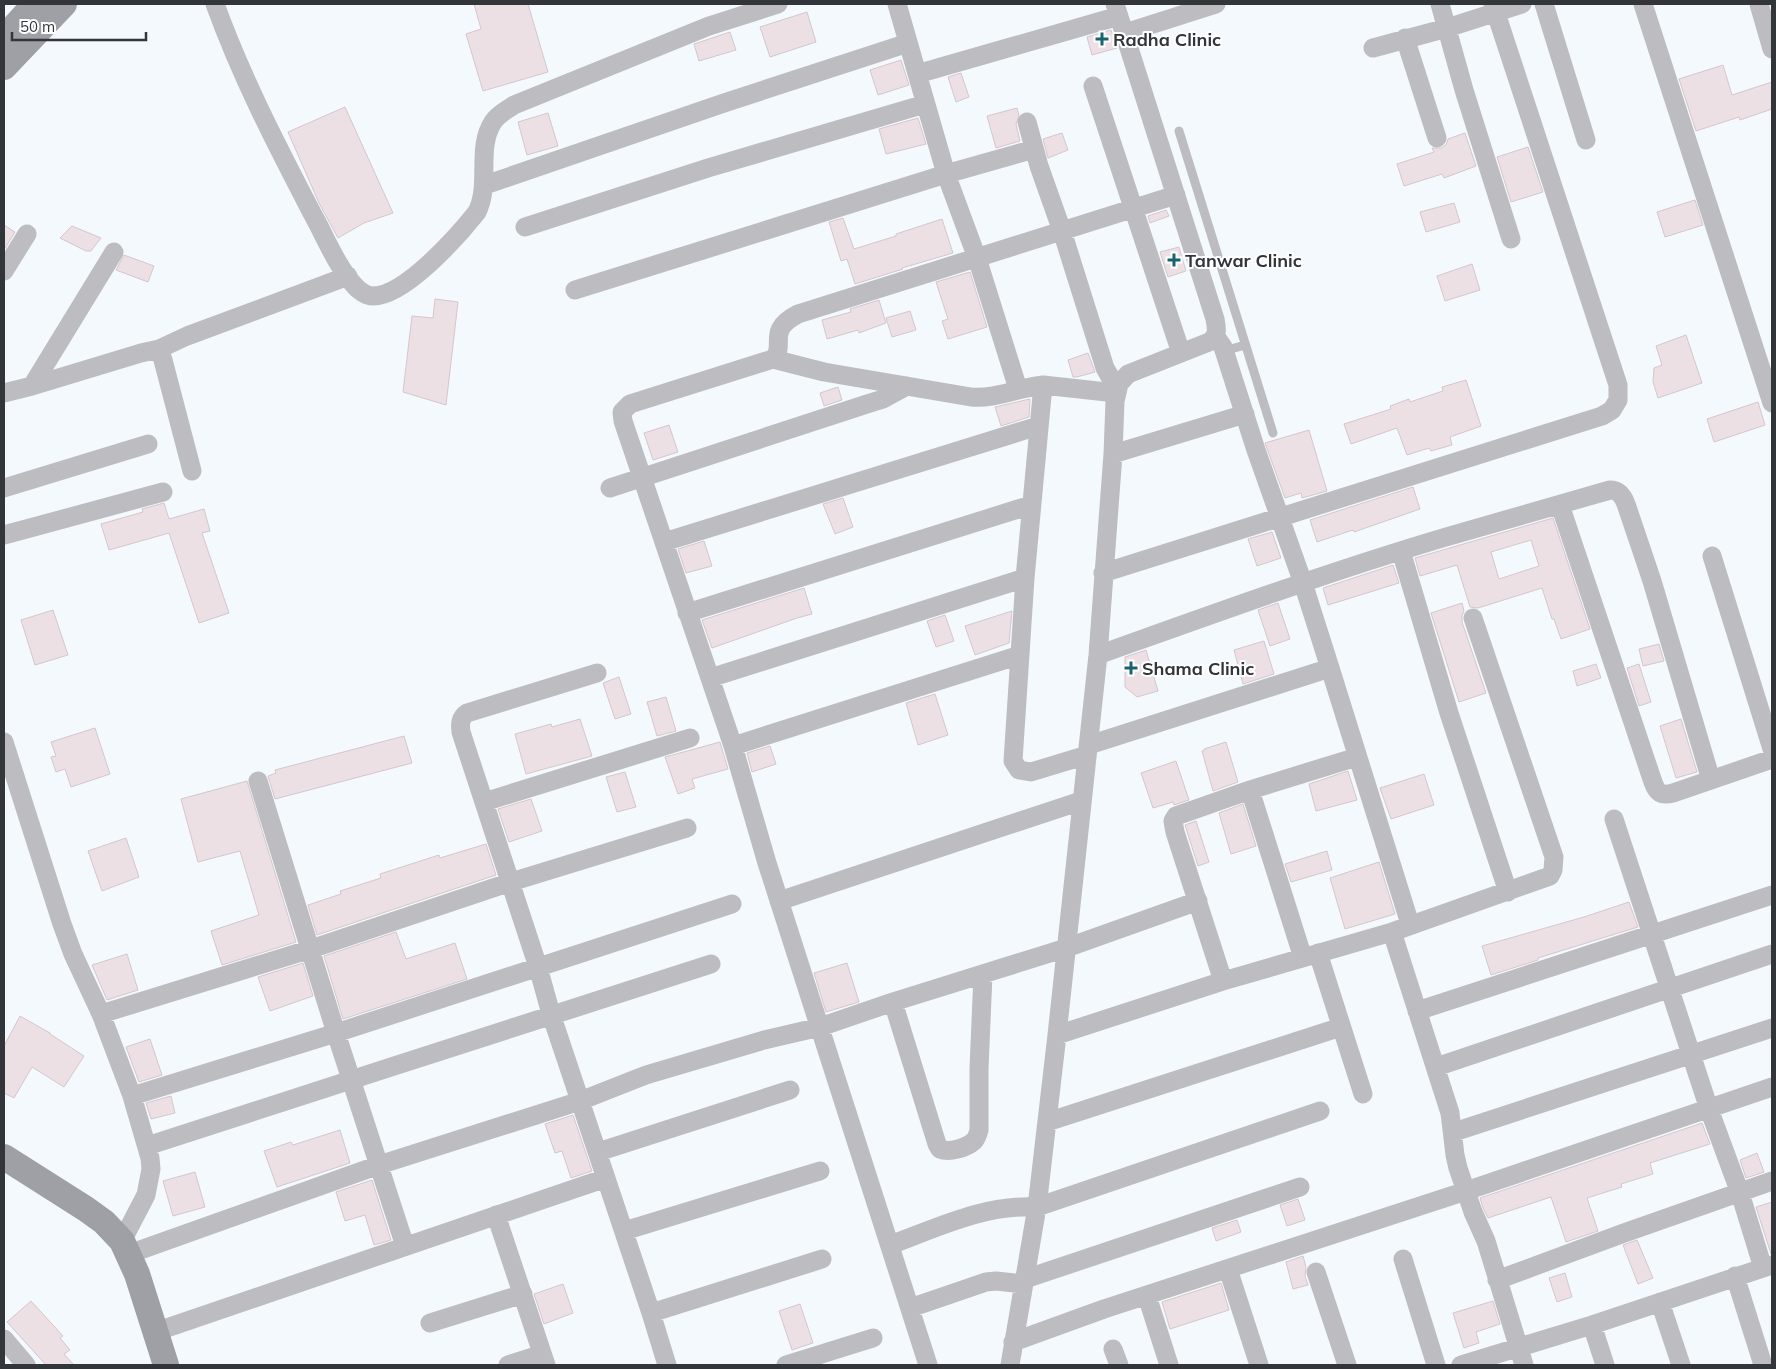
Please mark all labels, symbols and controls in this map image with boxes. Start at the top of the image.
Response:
scale bar [12,10,146,42]
text: 50 m [20,17,55,36]
place label: Radha Clinic [1113,28,1221,51]
marker: Radha Clinic [1095,32,1109,46]
place label: Tanwar Clinic [1185,249,1302,272]
marker: Tanwar Clinic [1167,253,1181,267]
place label: Shama Clinic [1142,657,1254,680]
marker: Shama Clinic [1124,661,1138,675]

